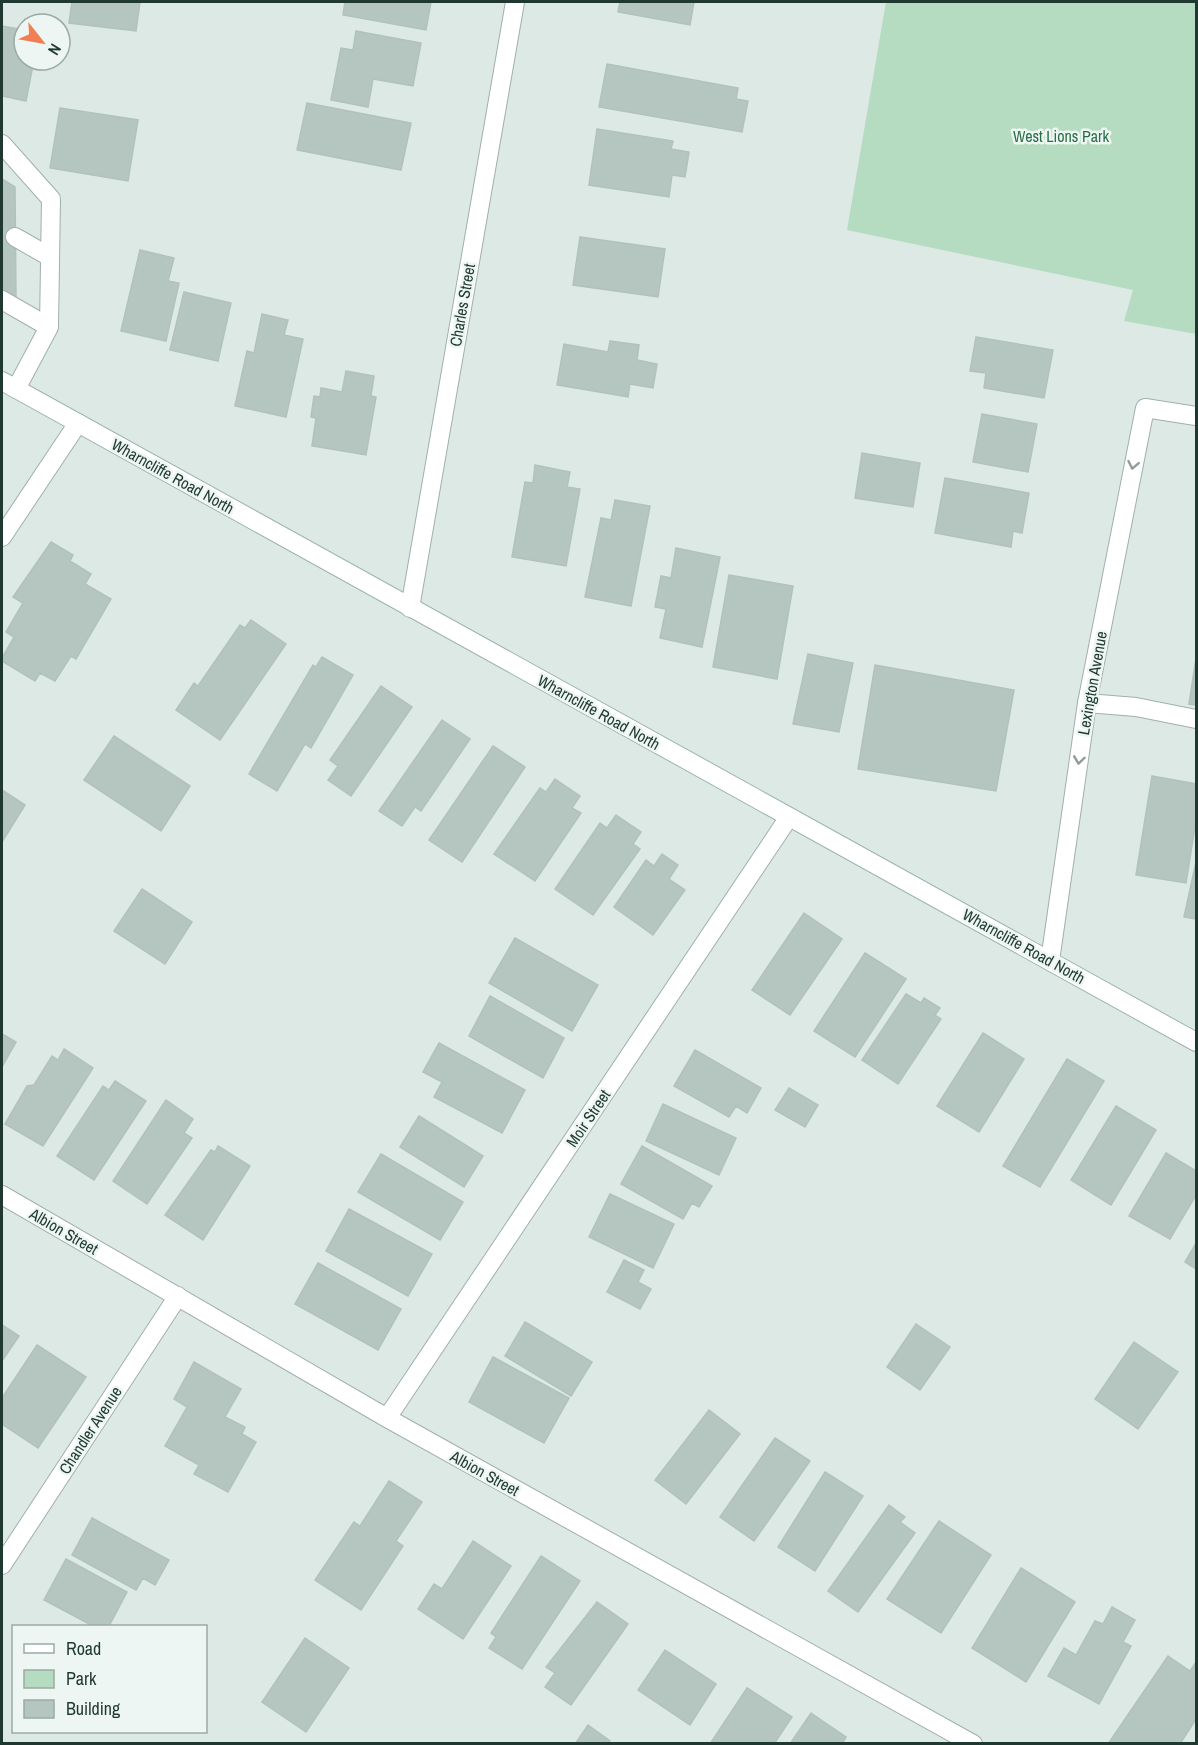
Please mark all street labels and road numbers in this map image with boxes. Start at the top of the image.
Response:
street label: Charles Street [444,261,480,348]
street label: Wharncliffe Road North [108,433,238,519]
street label: Lexington Avenue [1072,629,1112,737]
street label: Wharncliffe Road North [534,669,664,755]
street label: Wharncliffe Road North [959,903,1089,989]
street label: Moir Street [561,1085,615,1151]
street label: Albion Street [25,1202,103,1260]
street label: Chandler Avenue [53,1382,127,1478]
street label: Albion Street [446,1445,524,1501]

